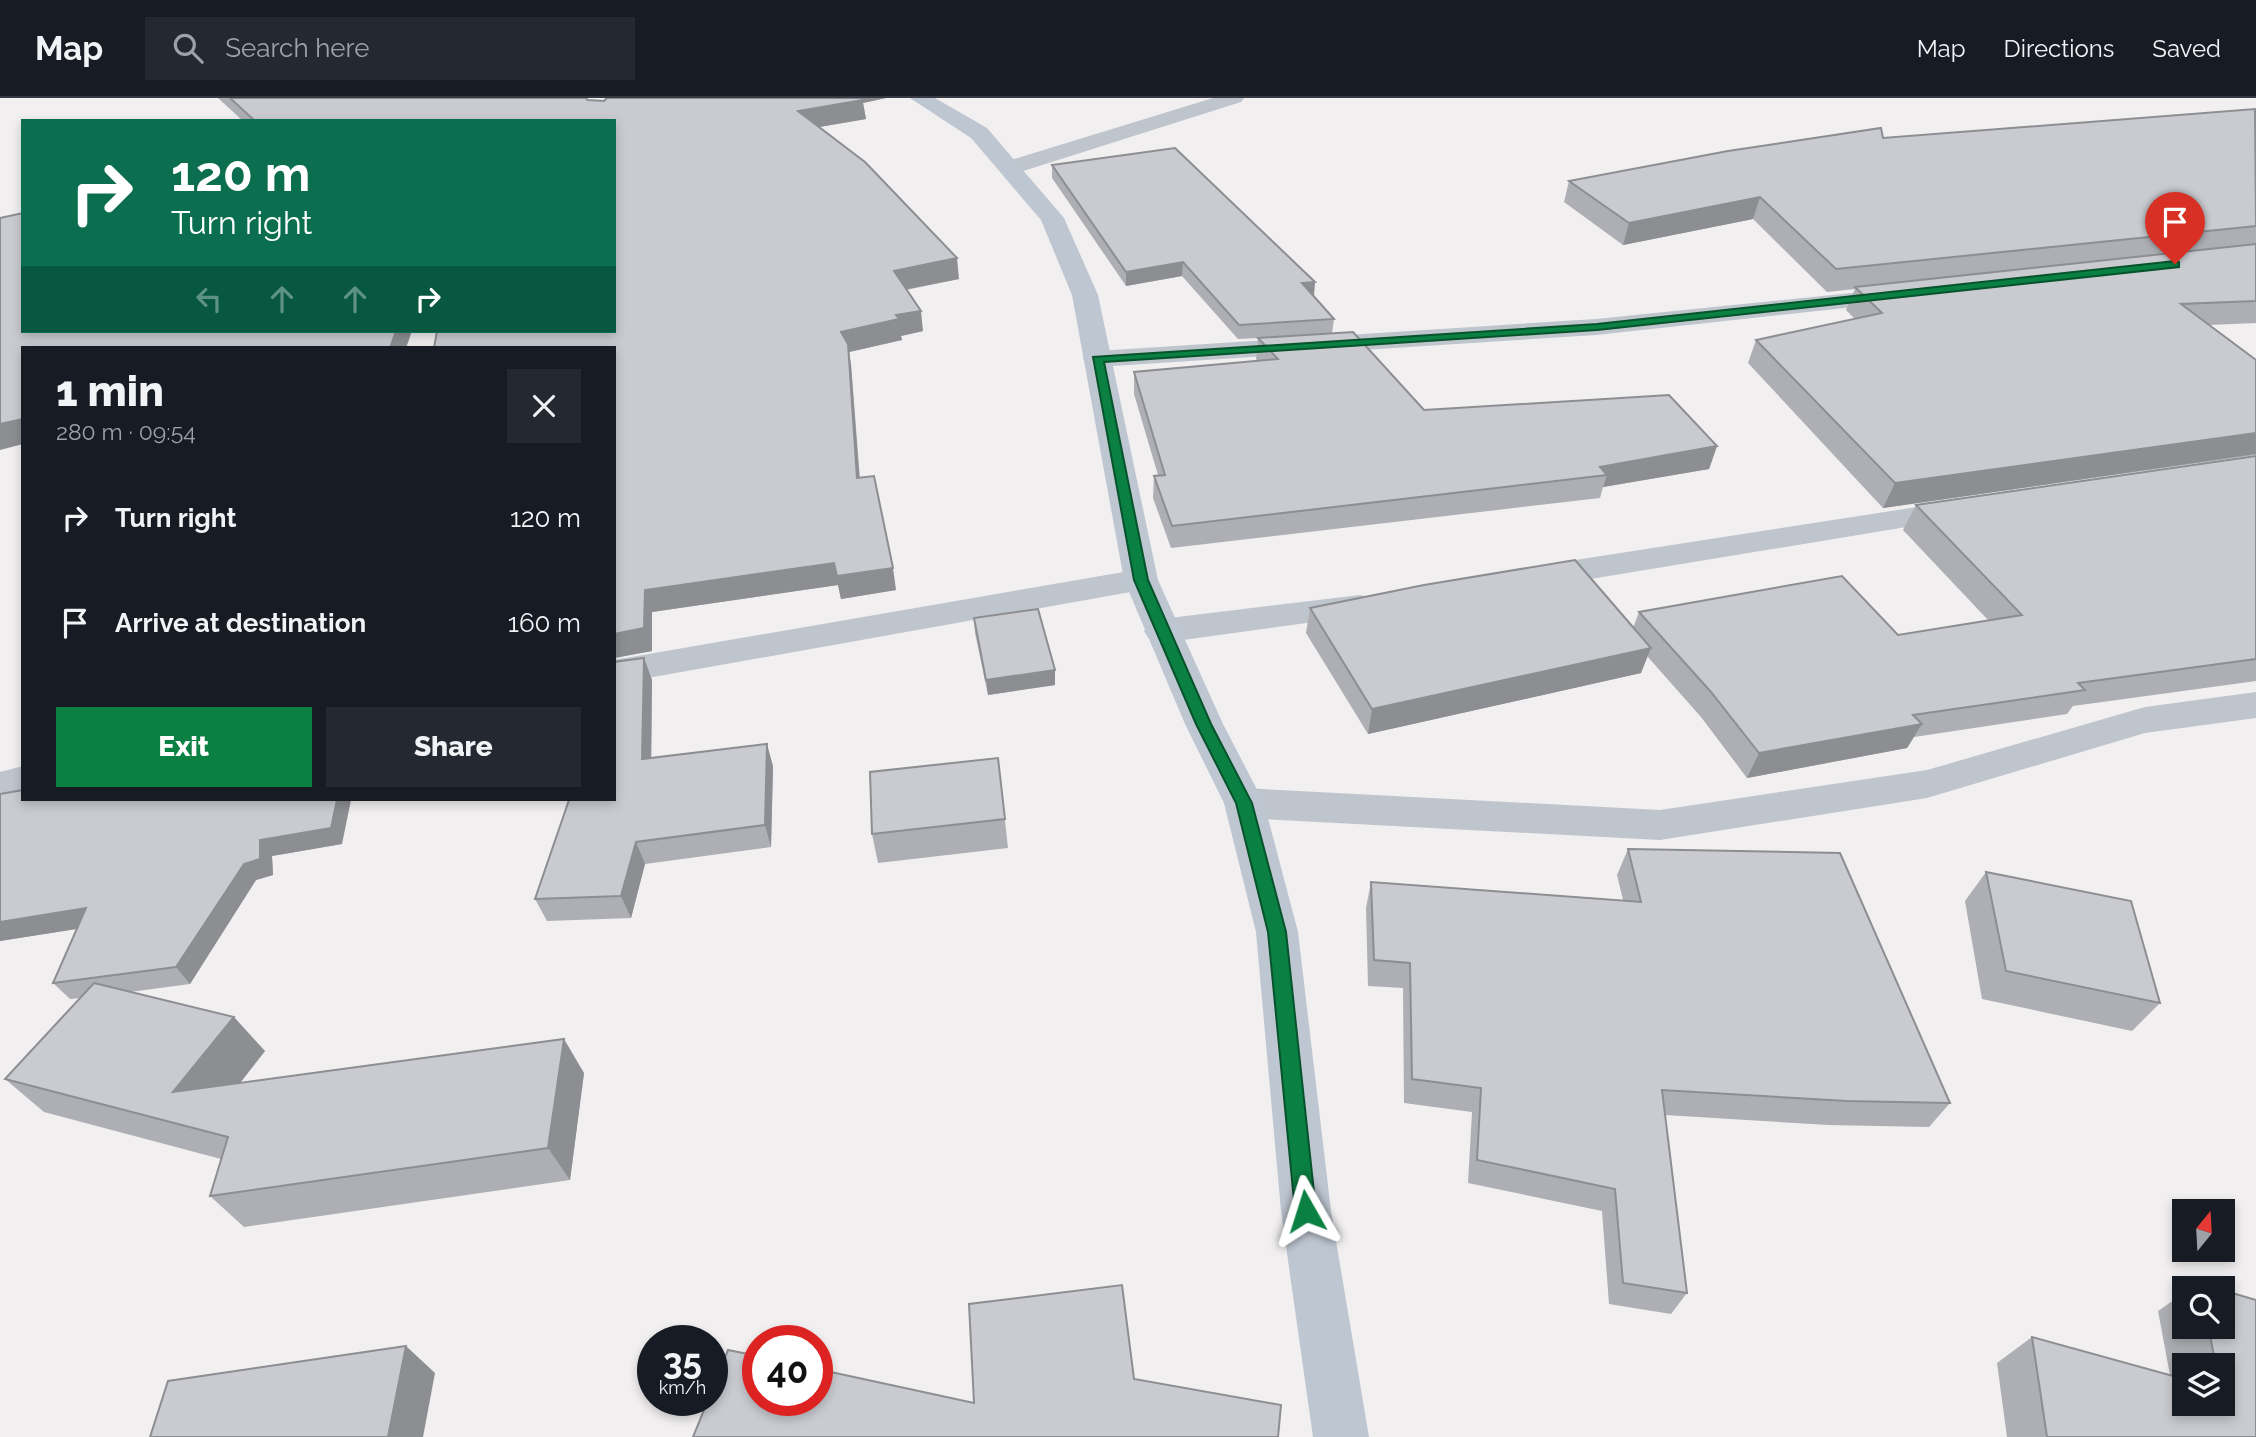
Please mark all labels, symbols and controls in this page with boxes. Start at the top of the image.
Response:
search box [145,17,635,80]
text: Map [35,29,103,68]
icon: search [169,29,207,67]
text: Search here [225,33,370,63]
text: Map [1917,34,1966,63]
text: Directions [2004,34,2114,63]
text: Saved [2152,34,2221,63]
text: 120 m [171,145,310,202]
icon: right [56,147,147,238]
pin [2145,192,2205,264]
icon: arrive [2156,203,2194,241]
text: Turn right [171,204,312,241]
icon: left [190,280,228,318]
icon: ahead [263,280,301,318]
icon: ahead [336,280,374,318]
icon: right [409,280,447,318]
text: 1 min [56,367,164,416]
button: close [507,369,581,443]
text: 280 m · 09:54 [56,418,196,445]
icon: right [56,499,94,537]
text: Turn right [115,503,236,533]
text: 120 m [510,503,581,533]
icon: arrive [56,604,94,642]
text: Arrive at destination [115,608,366,638]
text: 160 m [508,608,581,638]
button: Exit [56,707,312,787]
button: Share [326,707,581,787]
position arrow [1269,1174,1343,1248]
north arrow [2172,1199,2235,1262]
map controls [2172,1199,2235,1416]
button: search [2172,1276,2235,1339]
speed limit sign: 40 [742,1325,833,1416]
text: 35 [663,1341,702,1382]
button: layers [2172,1353,2235,1416]
text: km/h [659,1377,706,1398]

